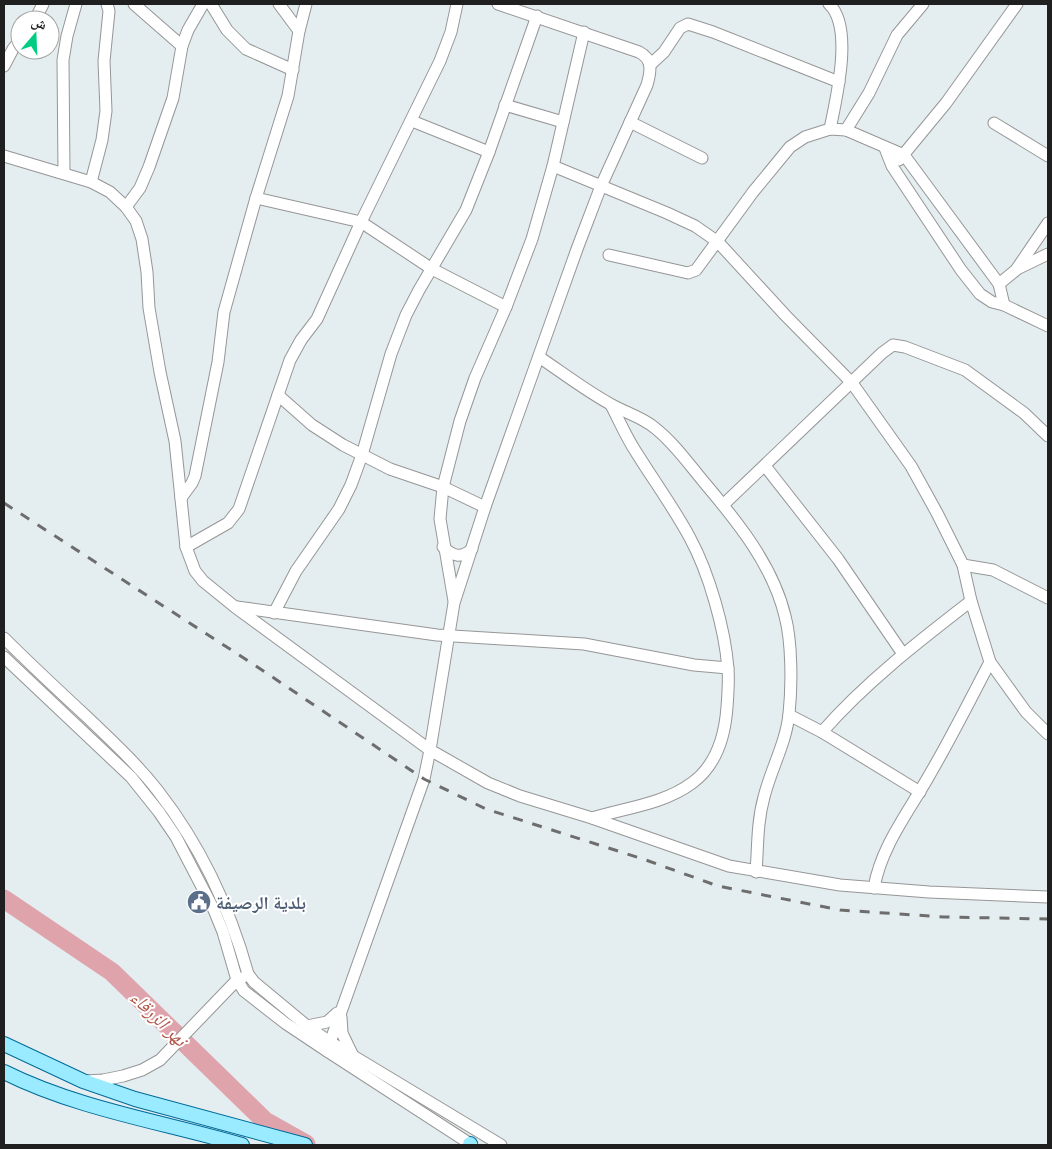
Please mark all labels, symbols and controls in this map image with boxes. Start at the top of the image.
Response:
north arrow [10,10,60,60]
text: ش [29,12,49,34]
public building icon: بلدية الرصيفة [186,889,212,915]
place label: بلدية الرصيفة [216,891,306,914]
water label: نهر الزرقاء [126,985,195,1053]

